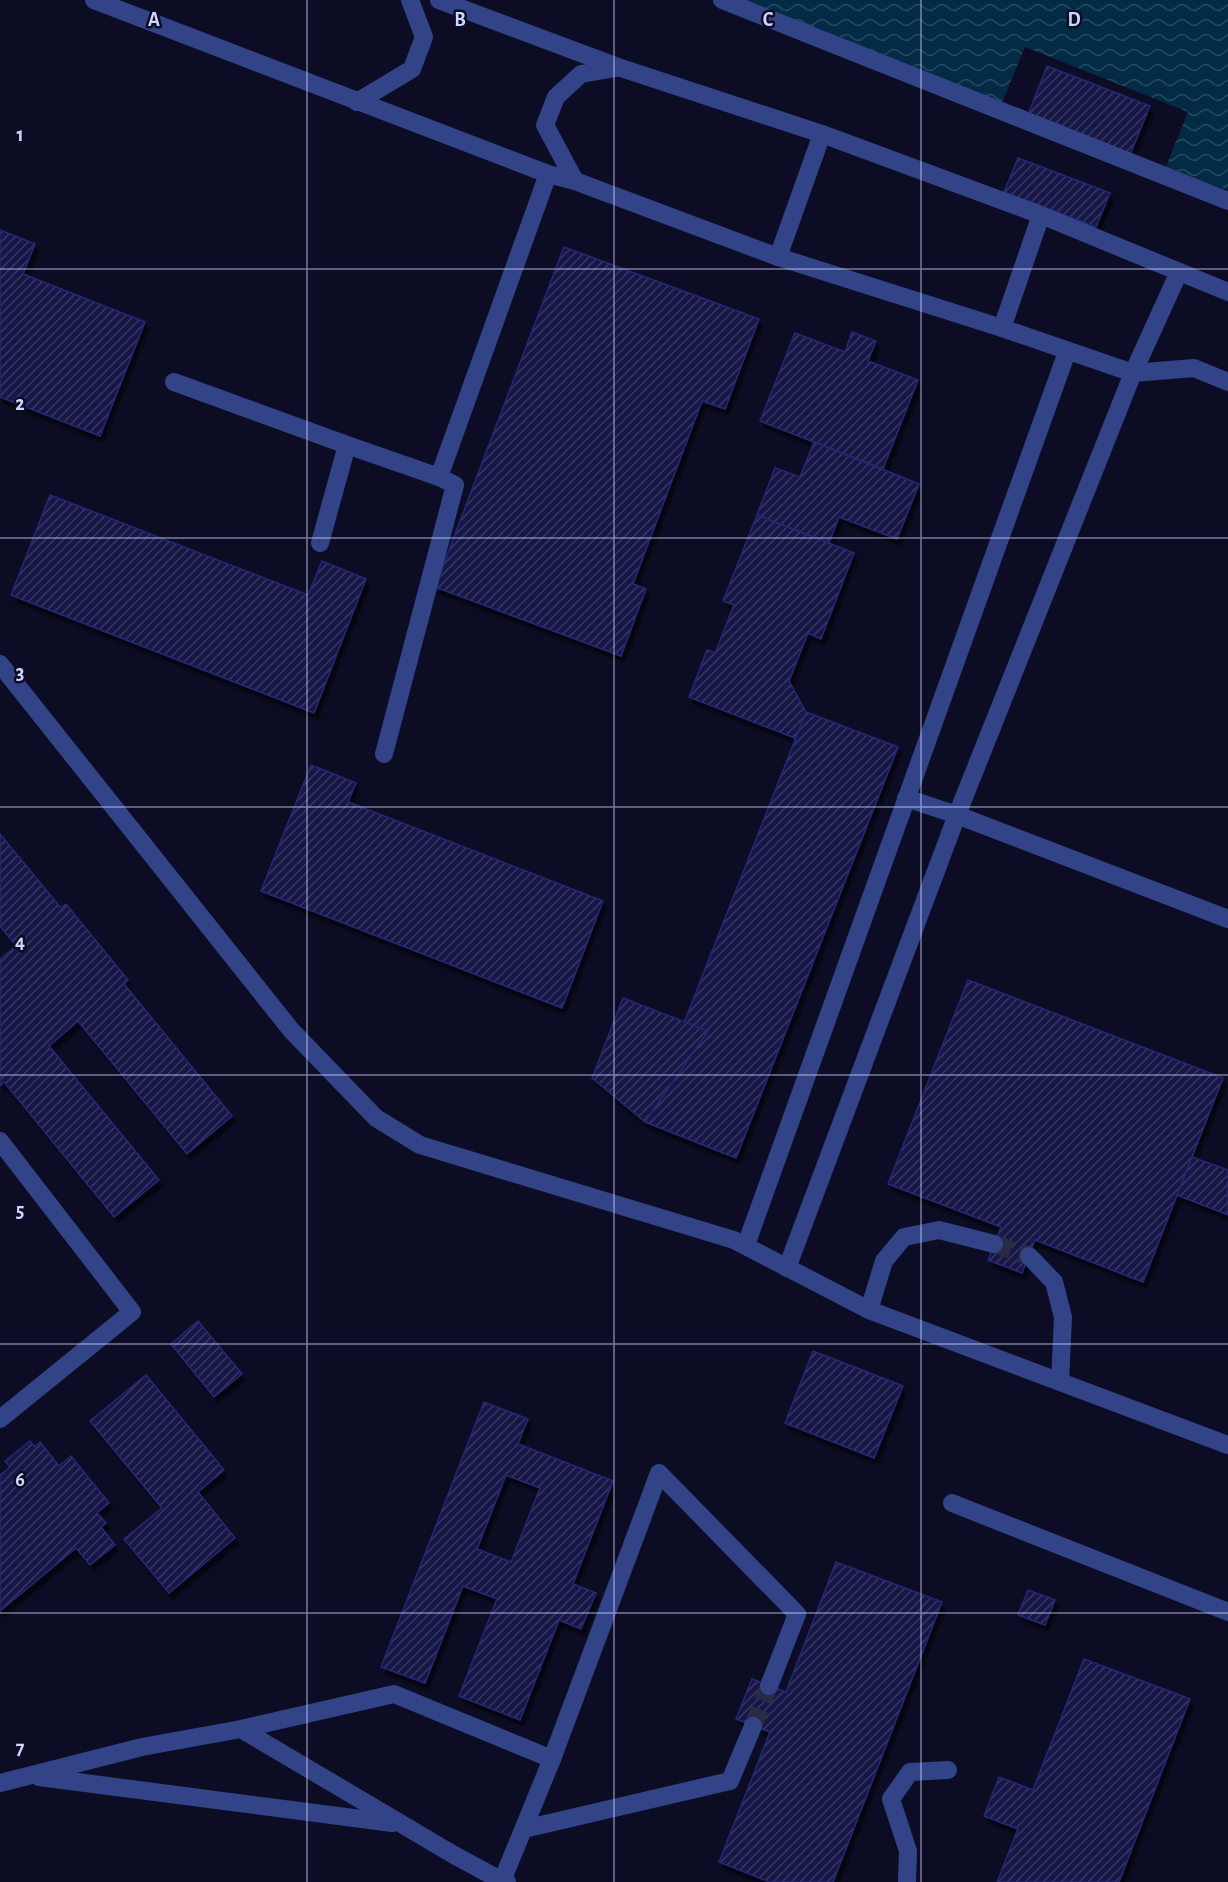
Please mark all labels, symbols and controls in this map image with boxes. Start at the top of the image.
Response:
text: A [148,10,160,30]
text: B [454,10,466,30]
text: C [763,10,774,30]
text: D [1067,10,1081,30]
text: 1 [16,125,24,145]
text: 2 [15,394,25,414]
text: 3 [16,663,24,683]
text: 4 [15,932,25,952]
text: 5 [16,1201,24,1221]
text: 6 [15,1470,25,1490]
text: 7 [16,1738,25,1758]

